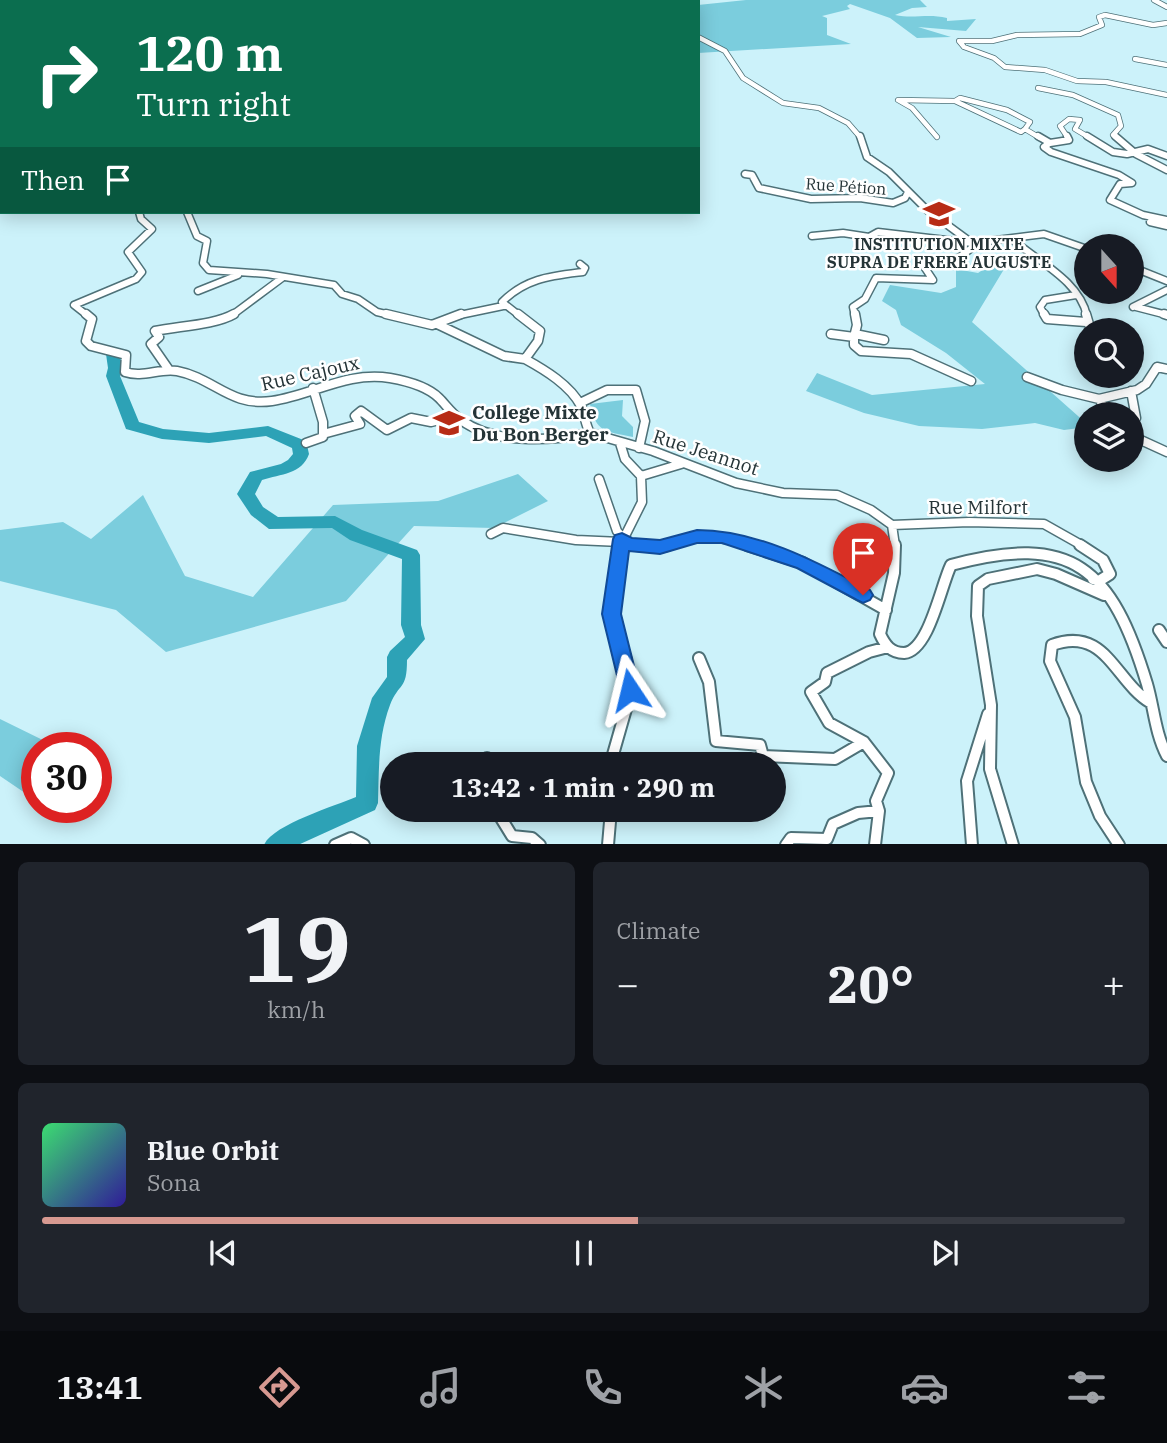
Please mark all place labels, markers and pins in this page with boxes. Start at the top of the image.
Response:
school or university icon: INSTITUTION MIXTE SUPRA DE FRERE AUGUSTE [922,197,956,231]
place label: INSTITUTION MIXTE SUPRA DE FRERE AUGUSTE [827,234,1051,272]
place label: College Mixte Du Bon Berger [472,400,609,446]
school or university icon: College Mixte Du Bon Berger [432,406,466,440]
pin [833,523,893,595]

